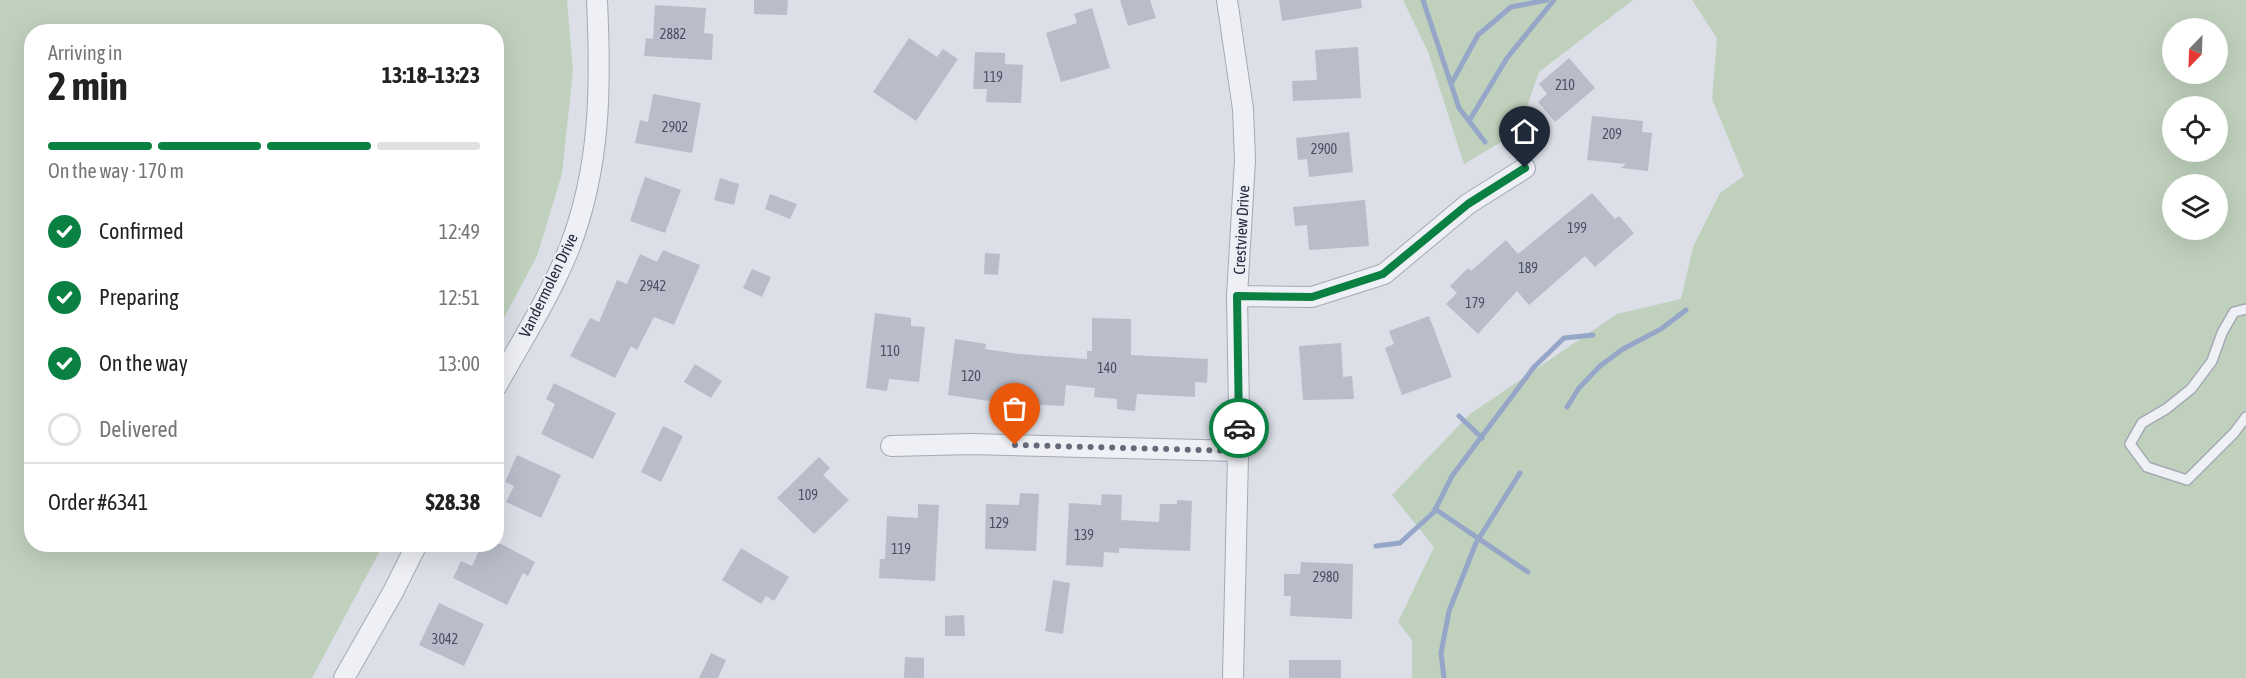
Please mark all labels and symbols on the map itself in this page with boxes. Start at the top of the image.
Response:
north arrow [2162,18,2228,84]
house number: 2882 [660,26,686,42]
house number: 119 [983,69,1003,85]
house number: 210 [1555,77,1575,93]
pin [1499,106,1550,168]
house number: 2902 [662,119,688,135]
house number: 209 [1602,126,1622,142]
house number: 2900 [1311,141,1338,157]
street label: Crestview Drive [1230,185,1252,275]
house number: 199 [1567,220,1587,236]
street label: Vandermolen Drive [515,230,581,340]
house number: 189 [1518,260,1538,276]
house number: 2942 [640,278,666,294]
house number: 179 [1465,295,1485,311]
house number: 110 [880,343,900,359]
house number: 140 [1097,360,1117,376]
house number: 120 [961,368,981,384]
pin [989,383,1040,445]
courier [1209,398,1269,458]
house number: 109 [798,487,818,503]
house number: 129 [989,515,1009,531]
house number: 139 [1074,527,1094,543]
house number: 119 [891,541,911,557]
house number: 2980 [1313,569,1340,585]
house number: 3042 [432,631,458,647]

